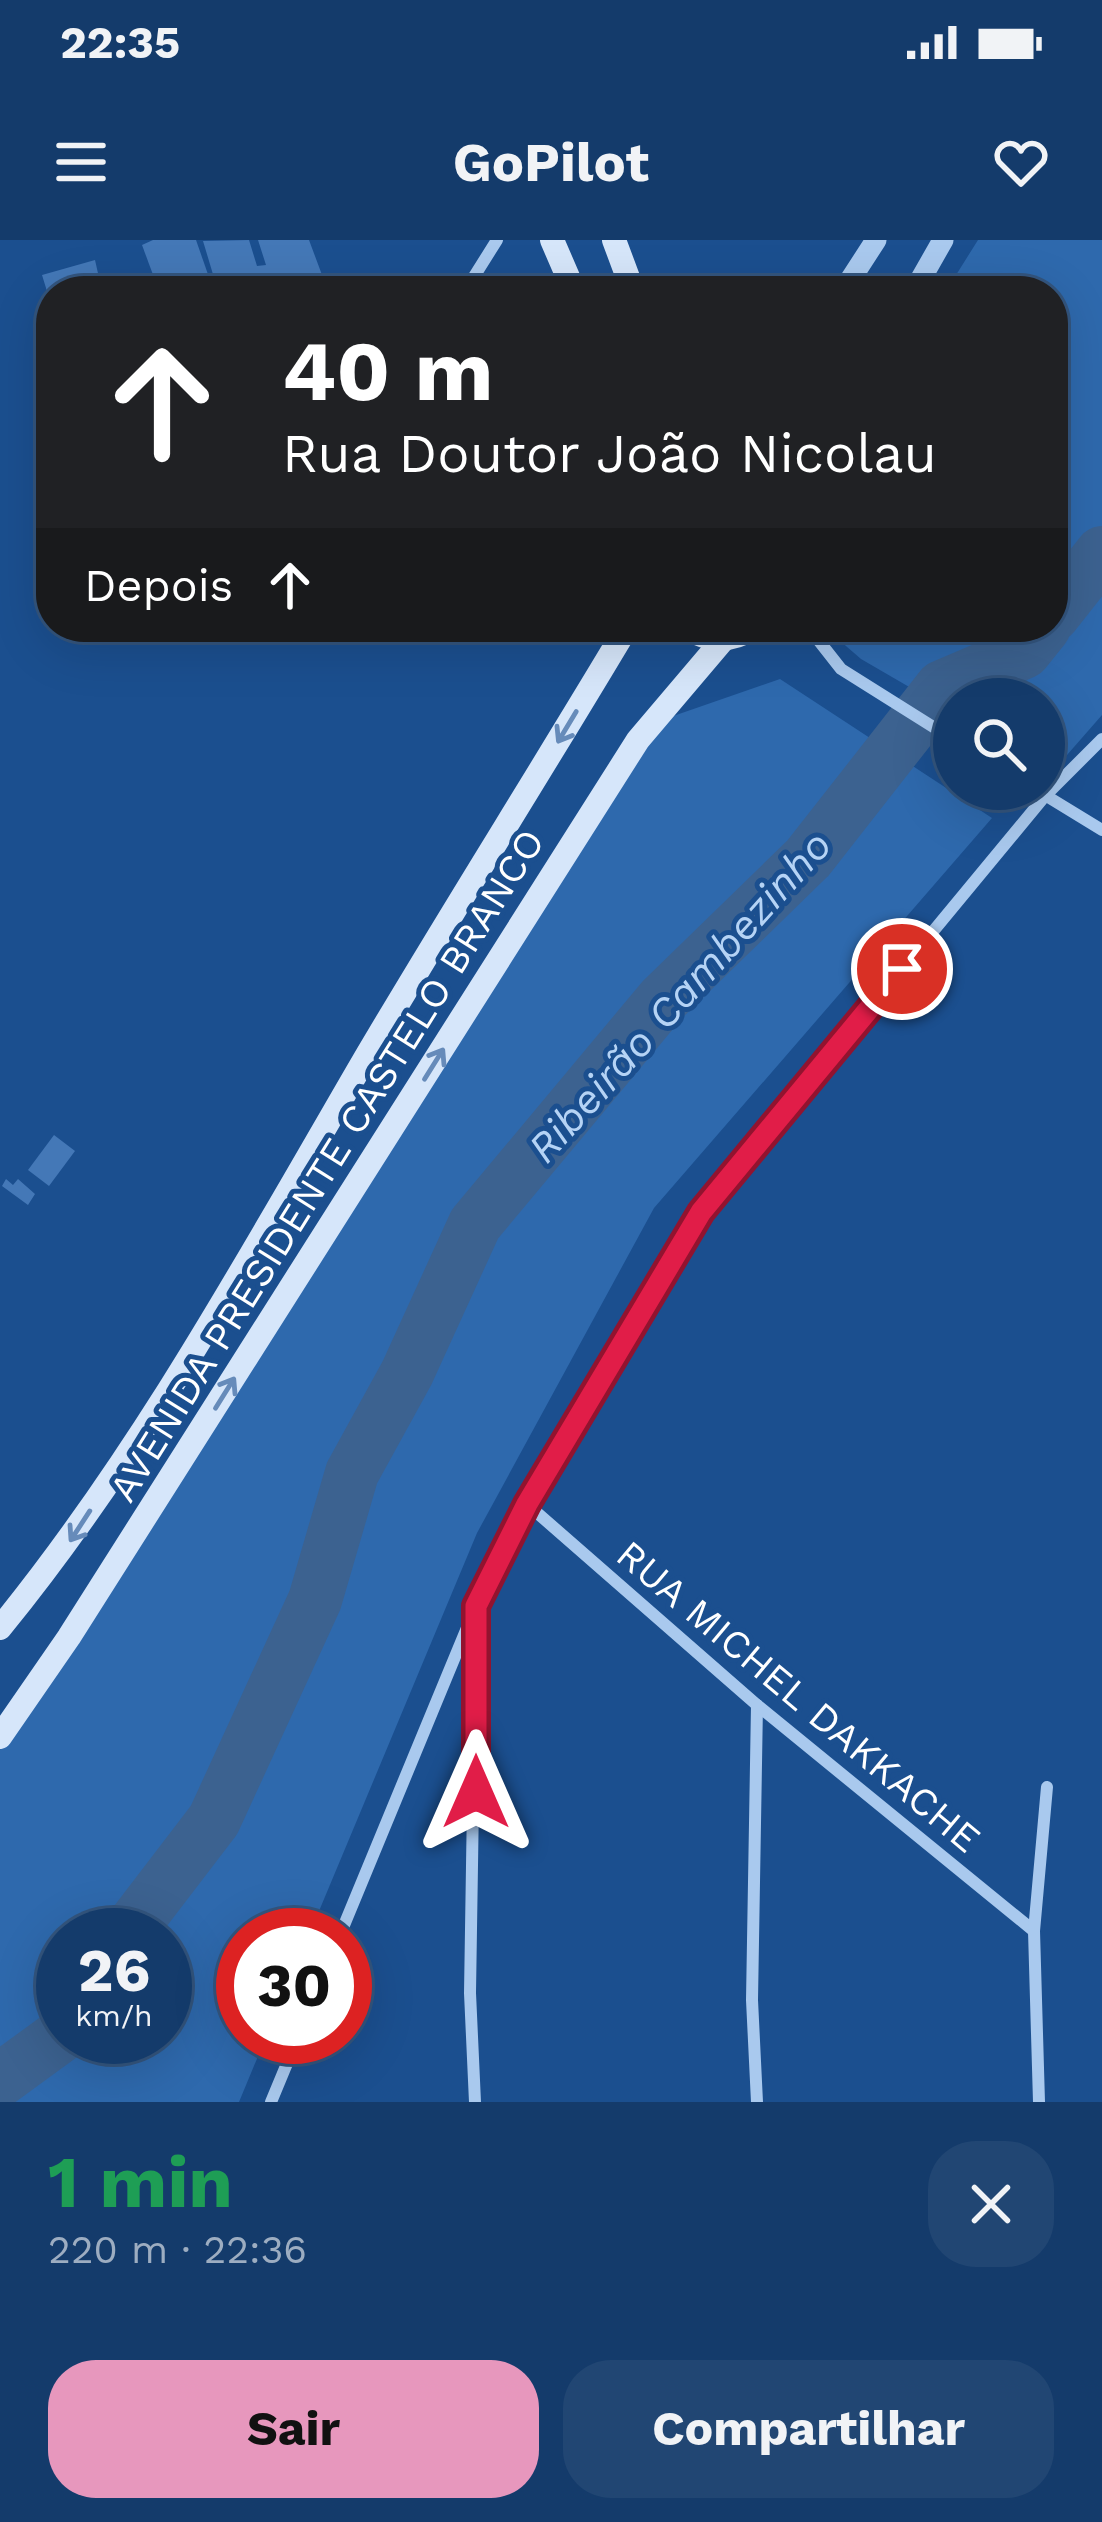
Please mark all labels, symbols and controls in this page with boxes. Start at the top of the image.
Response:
text: 22:35 [60,16,180,69]
icon: menu [48,129,114,195]
icon: heart [988,129,1054,195]
text: GoPilot [453,131,649,194]
text: 40 m [282,322,493,420]
icon: ahead [84,324,240,480]
text: Rua Doutor João Nicolau [282,422,937,485]
icon: ahead [257,552,323,618]
text: Depois [84,559,233,612]
map controls [933,678,1065,810]
button: search [933,678,1065,810]
one-way arrow [555,709,579,744]
water label: Ribeirão Cambezinho [518,820,841,1172]
street label: AVENIDA PRESIDENTE CASTELO BRANCO [100,821,553,1510]
pin [851,918,953,1020]
icon: arrive [869,936,935,1002]
one-way arrow [422,1047,446,1081]
one-way arrow [212,1376,237,1410]
one-way arrow [68,1509,93,1543]
street label: RUA MICHEL DAKKACHE [608,1531,989,1862]
position arrow [413,1729,539,1855]
speed limit sign: 30 [216,1908,372,2064]
text: 26 [78,1935,150,2006]
text: km/h [75,1998,153,2033]
text: 1 min [48,2140,233,2224]
button: close [928,2141,1054,2267]
text: 220 m · 22:36 [48,2227,307,2272]
button: Sair [48,2360,539,2498]
button: Compartilhar [563,2360,1054,2498]

